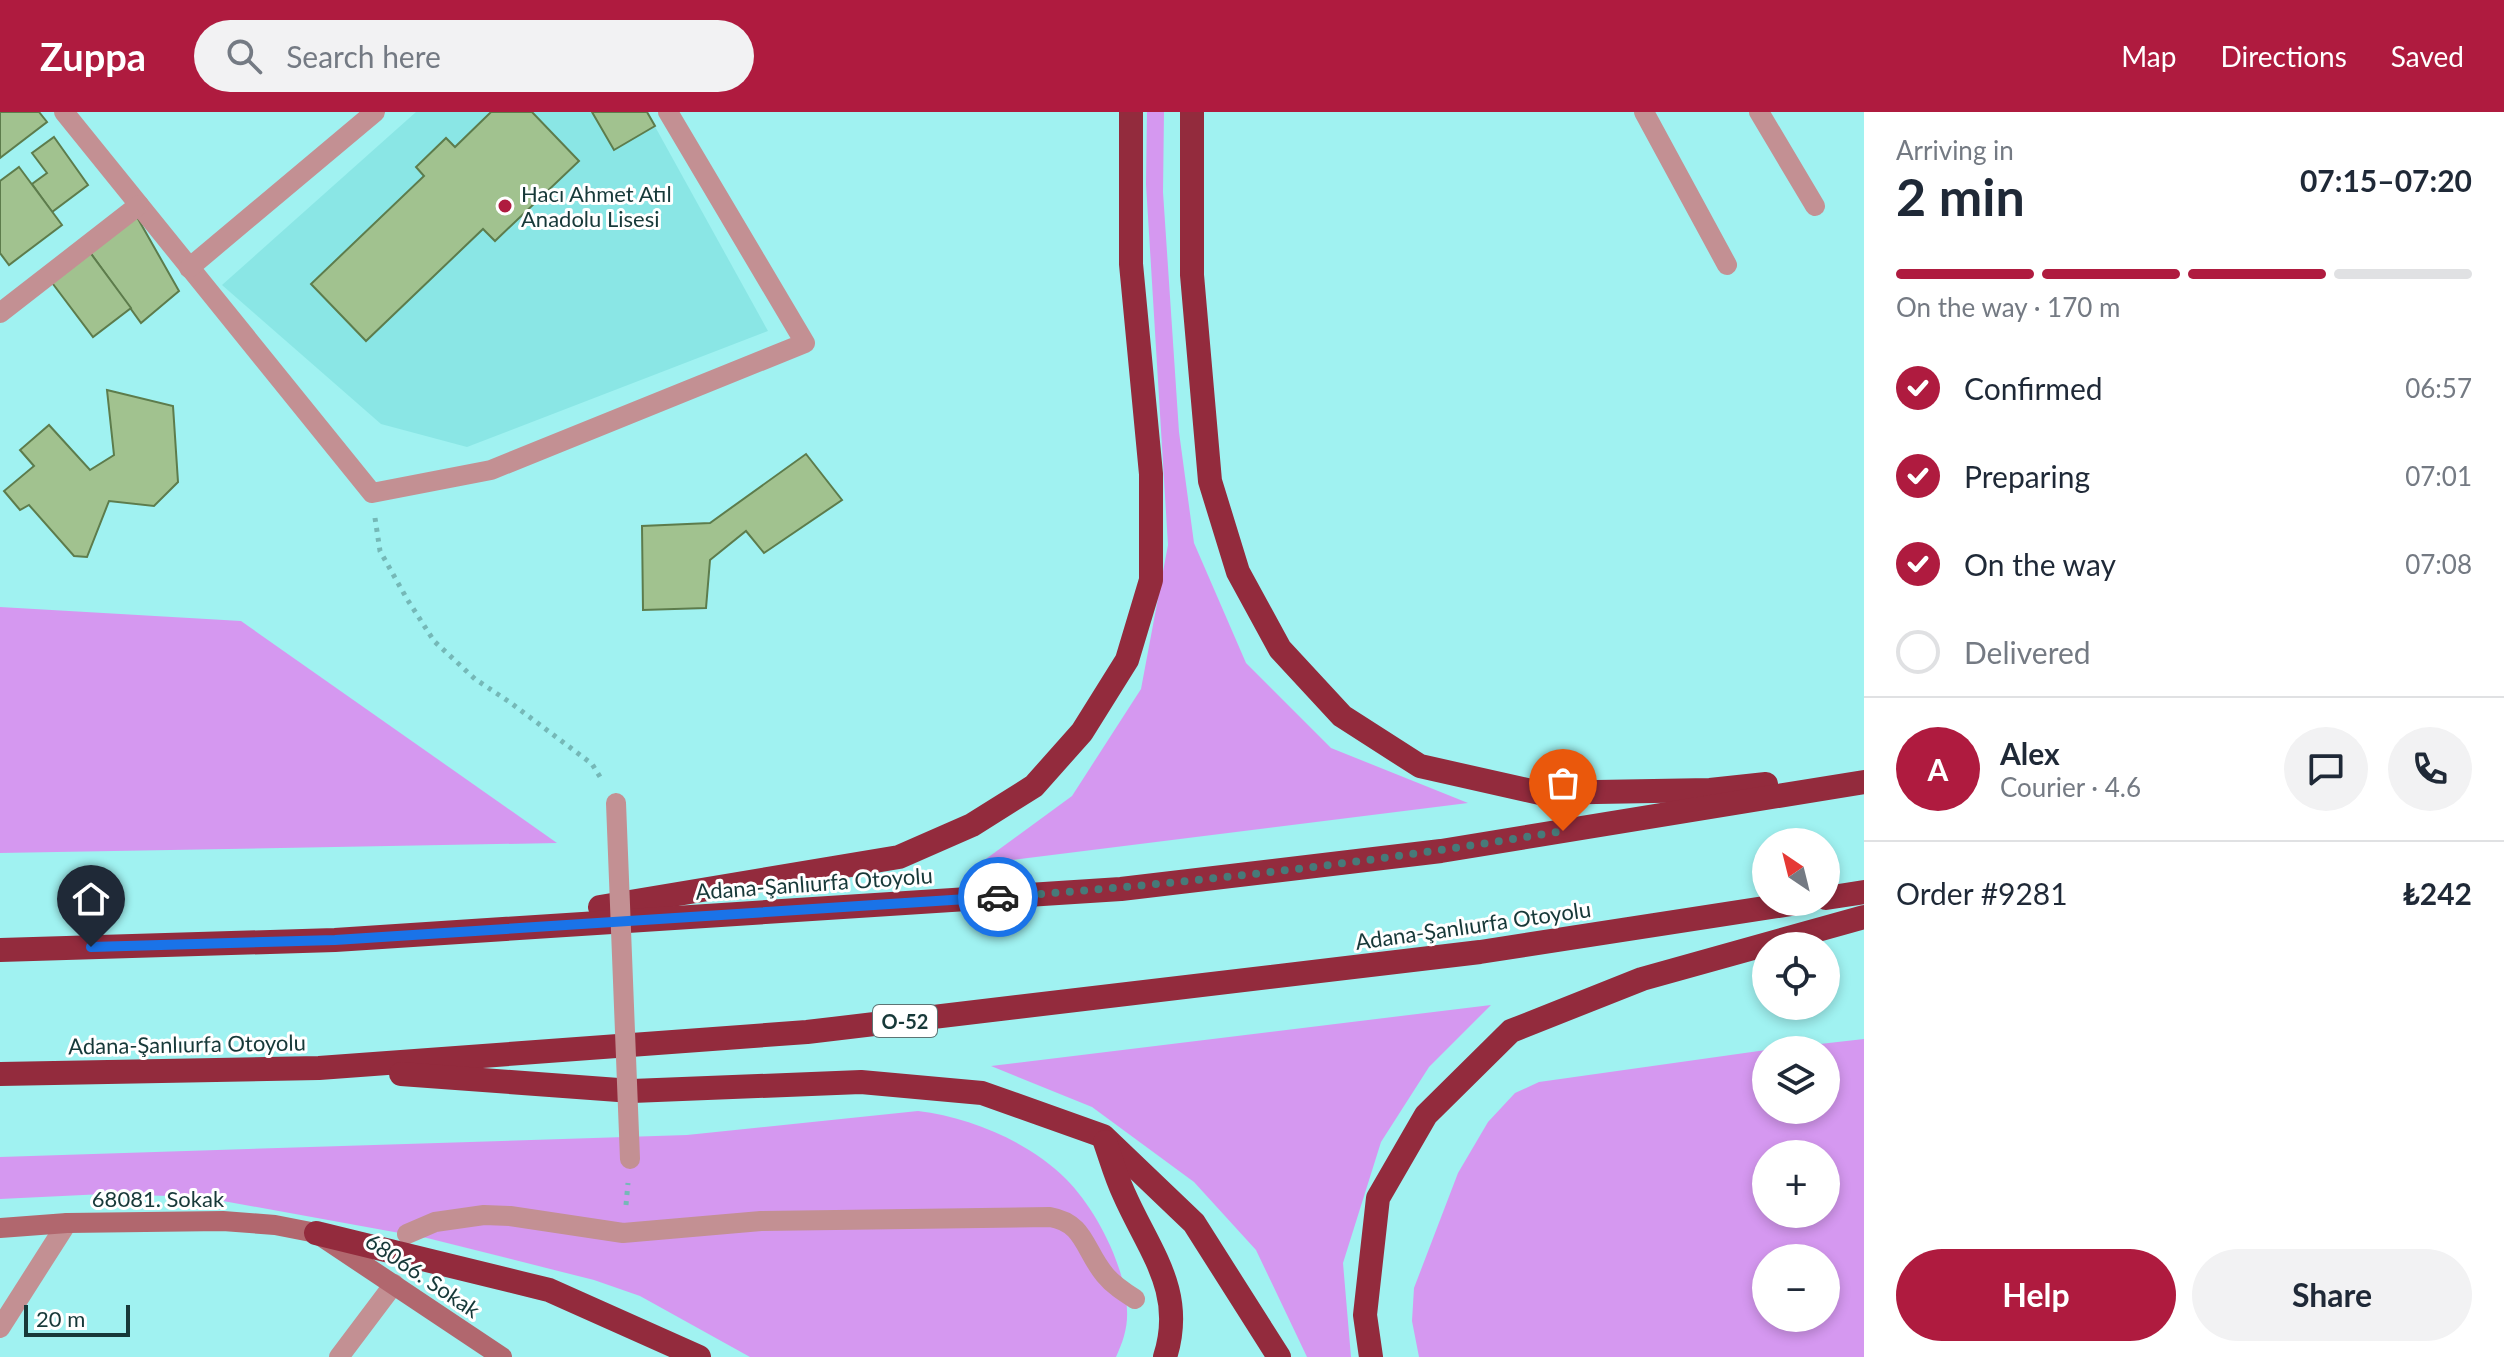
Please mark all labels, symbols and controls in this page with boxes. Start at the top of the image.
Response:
search box [194,20,754,92]
text: Zuppa [40,33,146,79]
icon: search [222,34,266,78]
text: Search here [286,38,441,74]
text: Map [2121,39,2176,73]
text: Directions [2220,39,2347,73]
text: Saved [2391,39,2464,73]
text: Arriving in [1896,134,2014,166]
text: 07:15–07:20 [2300,162,2472,198]
text: 2 min [1896,165,2025,227]
place label: Hacı Ahmet Atıl Anadolu Lisesi [521,180,672,232]
marker: Hacı Ahmet Atıl Anadolu Lisesi [496,197,514,215]
text: On the way · 170 m [1896,291,2120,323]
icon: check [1896,366,1940,410]
text: Confirmed [1964,370,2103,406]
text: 06:57 [2405,372,2472,404]
icon: check [1896,454,1940,498]
text: Preparing [1964,458,2090,494]
text: 07:01 [2405,460,2472,492]
icon: check [1896,542,1940,586]
text: On the way [1964,546,2116,582]
text: 07:08 [2405,548,2472,580]
text: Delivered [1964,634,2091,670]
button: chat [2284,727,2368,811]
button: phone [2388,727,2472,811]
text: Alex [2000,735,2060,771]
pin [1529,749,1597,831]
text: A [1928,751,1948,787]
icon: bag [1541,761,1585,805]
text: Courier · 4.6 [2000,771,2141,803]
north arrow [1752,828,1840,916]
map controls [1752,828,1840,1332]
courier [958,857,1038,937]
street label: Adana-Şanlıurfa Otoyolu [694,861,934,905]
pin [57,865,125,947]
icon: car [976,875,1020,919]
text: Order #9281 [1896,875,2068,911]
text: ₺242 [2402,875,2472,911]
icon: home [69,877,113,921]
street label: Adana-Şanlıurfa Otoyolu [1353,895,1593,955]
button: locate [1752,932,1840,1020]
road number: O-52 [873,1005,937,1037]
street label: Adana-Şanlıurfa Otoyolu [68,1028,306,1060]
button: layers [1752,1036,1840,1124]
button: + [1752,1140,1840,1228]
street label: 68081. Sokak [92,1185,225,1212]
street label: 68066. Sokak [361,1227,486,1324]
button: − [1752,1244,1840,1332]
button: Help [1896,1249,2176,1341]
button: Share [2192,1249,2472,1341]
scale bar [24,1301,130,1337]
text: 20 m [36,1305,85,1332]

